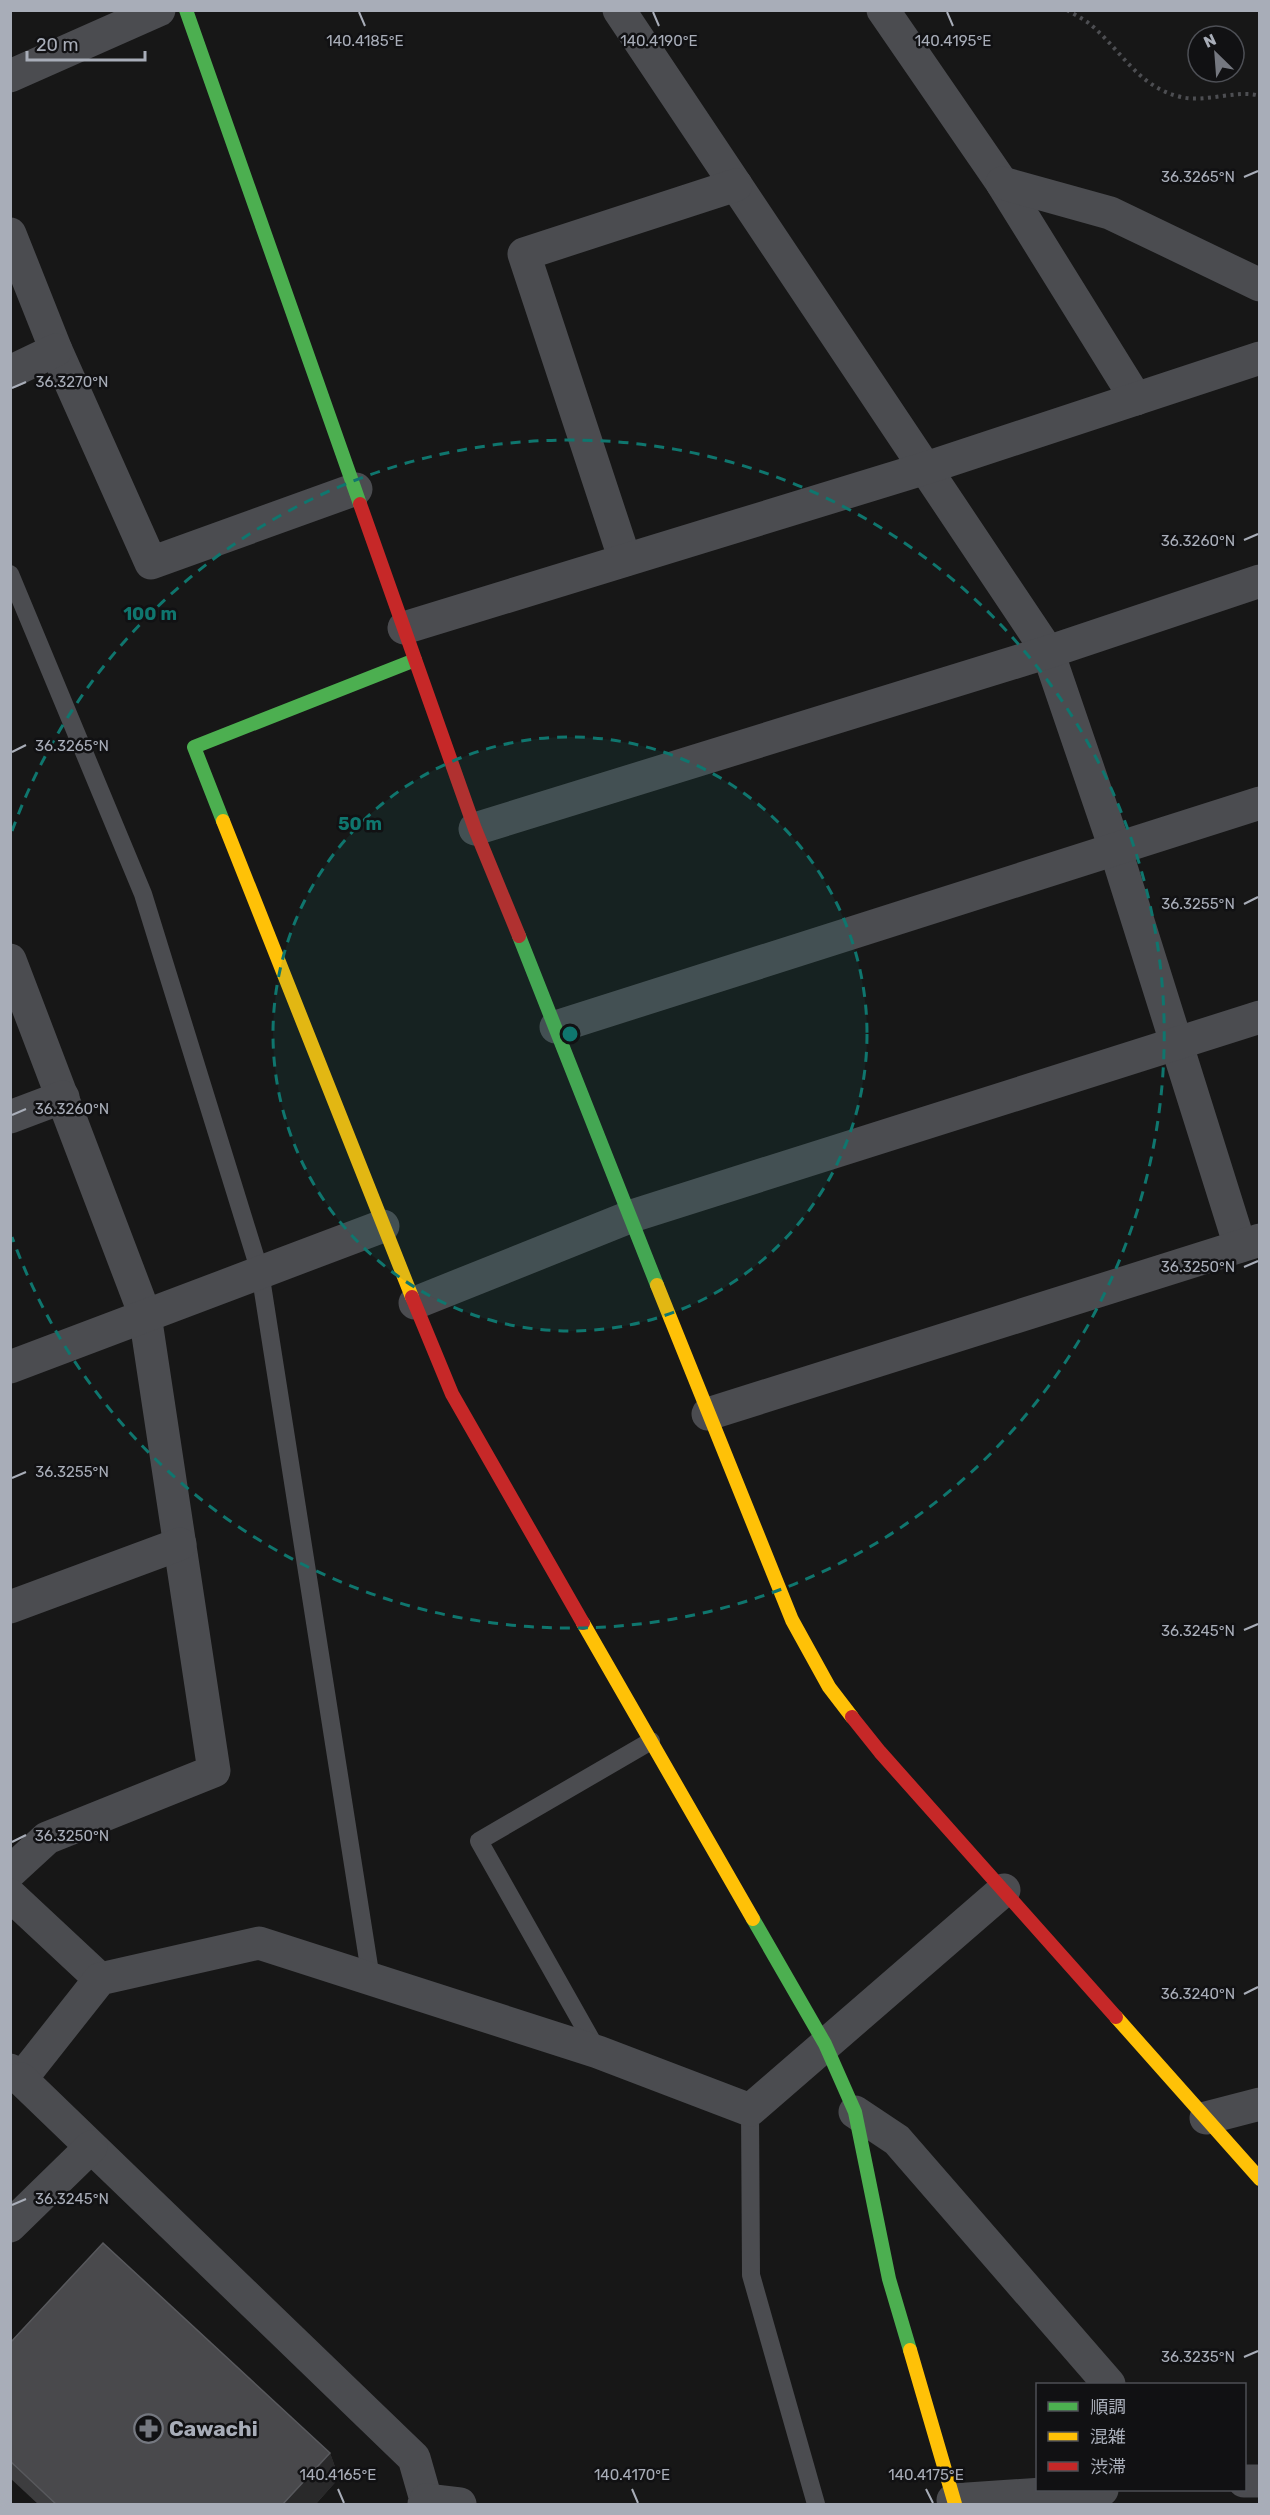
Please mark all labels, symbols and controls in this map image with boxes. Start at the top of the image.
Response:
scale bar [27,24,146,62]
north arrow [1186,24,1246,84]
text: N [1201,30,1219,52]
text: 140.4185°E [326,32,404,50]
text: 140.4190°E [620,32,698,50]
text: 140.4195°E [915,32,991,50]
text: 20 m [36,34,78,56]
text: 36.3265°N [1161,168,1235,186]
text: 36.3270°N [35,373,109,391]
text: 36.3260°N [1161,532,1235,550]
text: 100 m [123,603,177,625]
text: 36.3265°N [35,737,109,755]
text: 50 m [338,813,382,835]
text: 36.3255°N [1161,895,1235,913]
centre of rings [560,1024,580,1044]
text: 36.3260°N [35,1100,109,1118]
text: 36.3250°N [1161,1258,1235,1276]
text: 36.3255°N [35,1463,109,1481]
text: 36.3245°N [1161,1622,1235,1640]
text: 36.3250°N [35,1827,109,1845]
text: 36.3240°N [1161,1985,1235,2003]
text: 36.3245°N [35,2190,109,2208]
text: 36.3235°N [1161,2348,1235,2366]
legend [1036,2383,1246,2491]
text: 順調 [1090,2396,1126,2418]
pharmacy icon: Cawachi [132,2412,164,2444]
place label: Cawachi [169,2416,258,2441]
text: 混雑 [1090,2426,1126,2448]
text: 渋滞 [1090,2456,1126,2478]
text: 140.4165°E [300,2466,376,2484]
text: 140.4170°E [594,2466,670,2484]
text: 140.4175°E [888,2466,964,2484]

